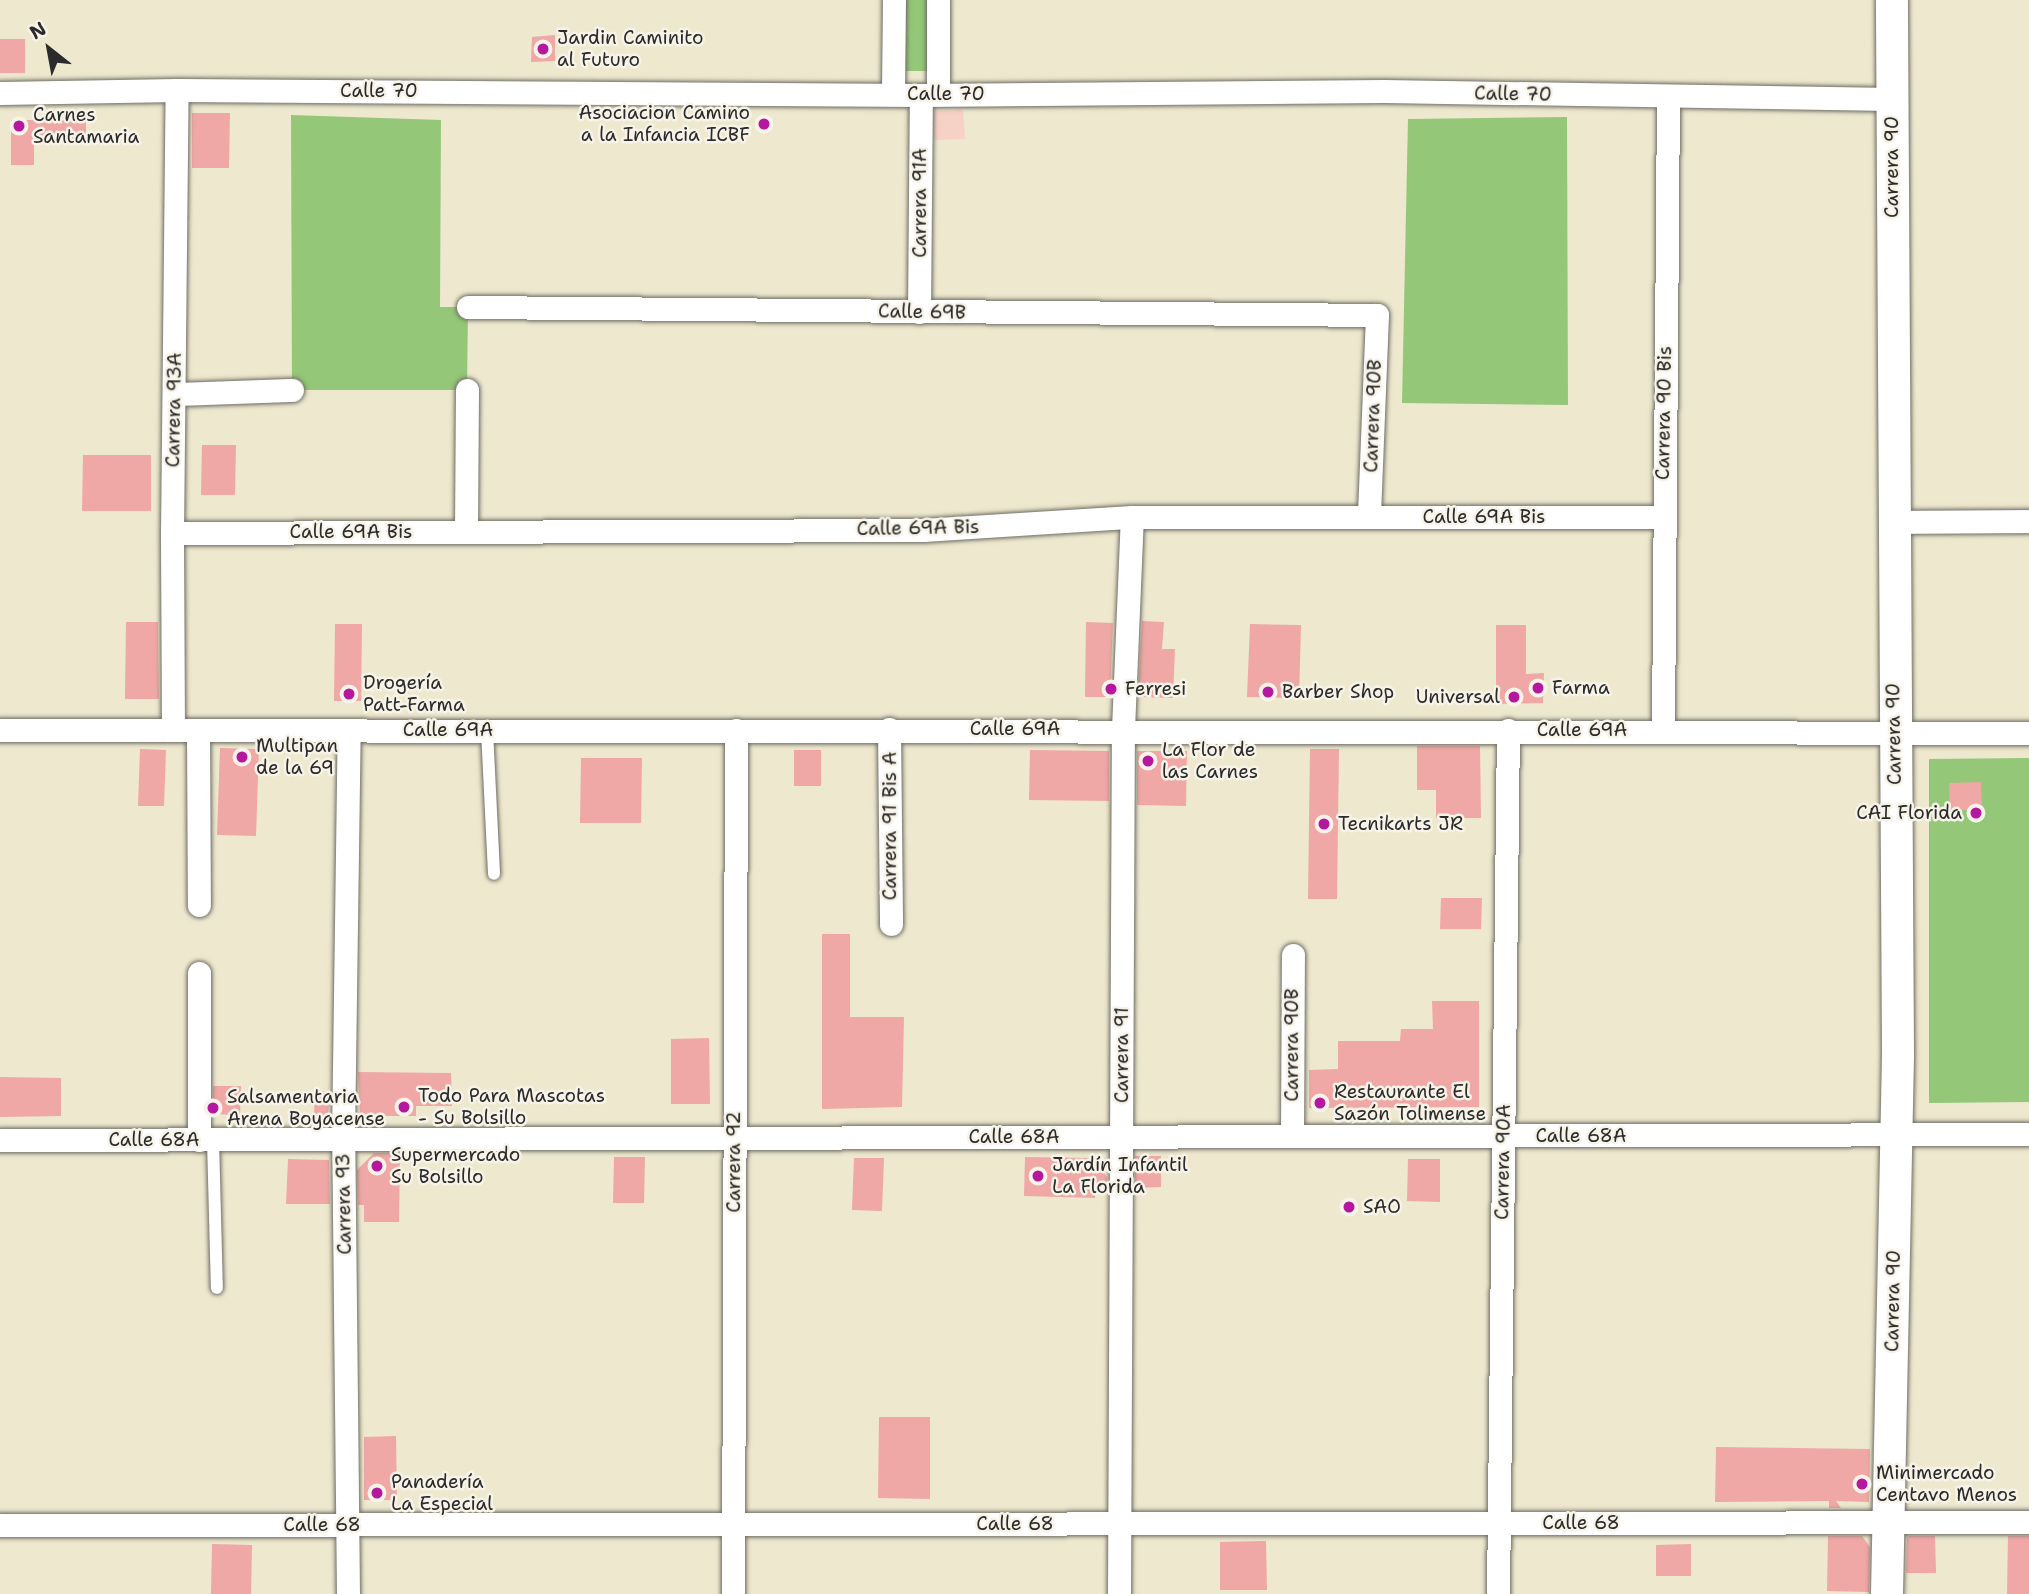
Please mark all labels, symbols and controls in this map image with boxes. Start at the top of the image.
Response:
north arrow [14,14,84,84]
text: N [25,16,51,45]
place label: Jardin Caminito al Futuro [557,27,703,71]
marker: Jardin Caminito al Futuro [535,41,551,57]
street label: Calle 70 [340,80,418,102]
street label: Calle 70 [1474,82,1552,106]
street label: Calle 70 [907,83,985,105]
place label: Asociacion Camino a la Infancia ICBF [579,102,750,146]
place label: Carnes Santamaria [33,104,139,148]
marker: Asociacion Camino a la Infancia ICBF [756,116,772,132]
street label: Carrera 90 [1881,116,1903,218]
marker: Carnes Santamaria [11,118,27,134]
street label: Carrera 91A [909,148,931,258]
street label: Calle 69B [878,300,966,324]
street label: Carrera 90 Bis [1651,346,1677,480]
street label: Carrera 93A [162,352,186,468]
street label: Carrera 90B [1360,359,1386,473]
street label: Calle 69A Bis [1423,506,1545,528]
street label: Calle 69A Bis [856,516,980,540]
street label: Calle 69A Bis [290,521,412,543]
place label: Drogería Patt-Farma [363,672,465,716]
place label: Farma [1552,677,1610,699]
place label: Ferresi [1125,678,1186,700]
marker: Farma [1530,680,1546,696]
marker: Ferresi [1103,681,1119,697]
place label: Barber Shop [1282,681,1394,703]
street label: Carrera 90 [1882,683,1906,785]
marker: Barber Shop [1260,684,1276,700]
marker: Drogería Patt-Farma [341,686,357,702]
place label: Universal [1416,686,1500,708]
marker: Universal [1506,689,1522,705]
street label: Calle 69A [970,718,1060,740]
street label: Calle 69A [403,719,493,741]
street label: Calle 69A [1537,719,1627,741]
place label: Multipan de la 69 [256,735,338,779]
place label: La Flor de las Carnes [1162,739,1258,783]
marker: Multipan de la 69 [234,749,250,765]
street label: Carrera 91 Bis A [879,752,901,900]
marker: La Flor de las Carnes [1140,753,1156,769]
place label: CAI Florida [1856,802,1962,824]
marker: CAI Florida [1968,805,1984,821]
place label: Tecnikarts JR [1338,813,1463,835]
marker: Tecnikarts JR [1316,816,1332,832]
street label: Carrera 90B [1281,988,1303,1102]
street label: Carrera 91 [1111,1007,1133,1103]
place label: Restaurante El Sazón Tolimense [1334,1081,1486,1125]
place label: Todo Para Mascotas - Su Bolsillo [418,1085,605,1129]
place label: Salsamentaria Arena Boyacense [227,1086,385,1130]
marker: Restaurante El Sazón Tolimense [1312,1095,1328,1111]
marker: Todo Para Mascotas - Su Bolsillo [396,1099,412,1115]
marker: Salsamentaria Arena Boyacense [205,1100,221,1116]
street label: Carrera 90A [1491,1104,1515,1220]
street label: Carrera 92 [723,1111,745,1213]
street label: Calle 68A [1535,1125,1627,1147]
street label: Calle 68A [968,1126,1060,1148]
street label: Calle 68A [108,1129,200,1151]
place label: Supermercado Su Bolsillo [391,1144,520,1188]
street label: Carrera 93 [332,1153,356,1255]
place label: Jardín Infantil La Florida [1052,1154,1188,1198]
marker: Supermercado Su Bolsillo [369,1158,385,1174]
marker: Jardín Infantil La Florida [1030,1168,1046,1184]
place label: SAO [1363,1196,1401,1218]
marker: SAO [1341,1199,1357,1215]
street label: Carrera 90 [1881,1250,1905,1352]
place label: Minimercado Centavo Menos [1876,1462,2017,1506]
place label: Panadería La Especial [391,1471,493,1515]
marker: Minimercado Centavo Menos [1854,1476,1870,1492]
marker: Panadería La Especial [369,1485,385,1501]
street label: Calle 68 [1542,1512,1620,1534]
street label: Calle 68 [976,1513,1054,1535]
street label: Calle 68 [283,1514,361,1536]

